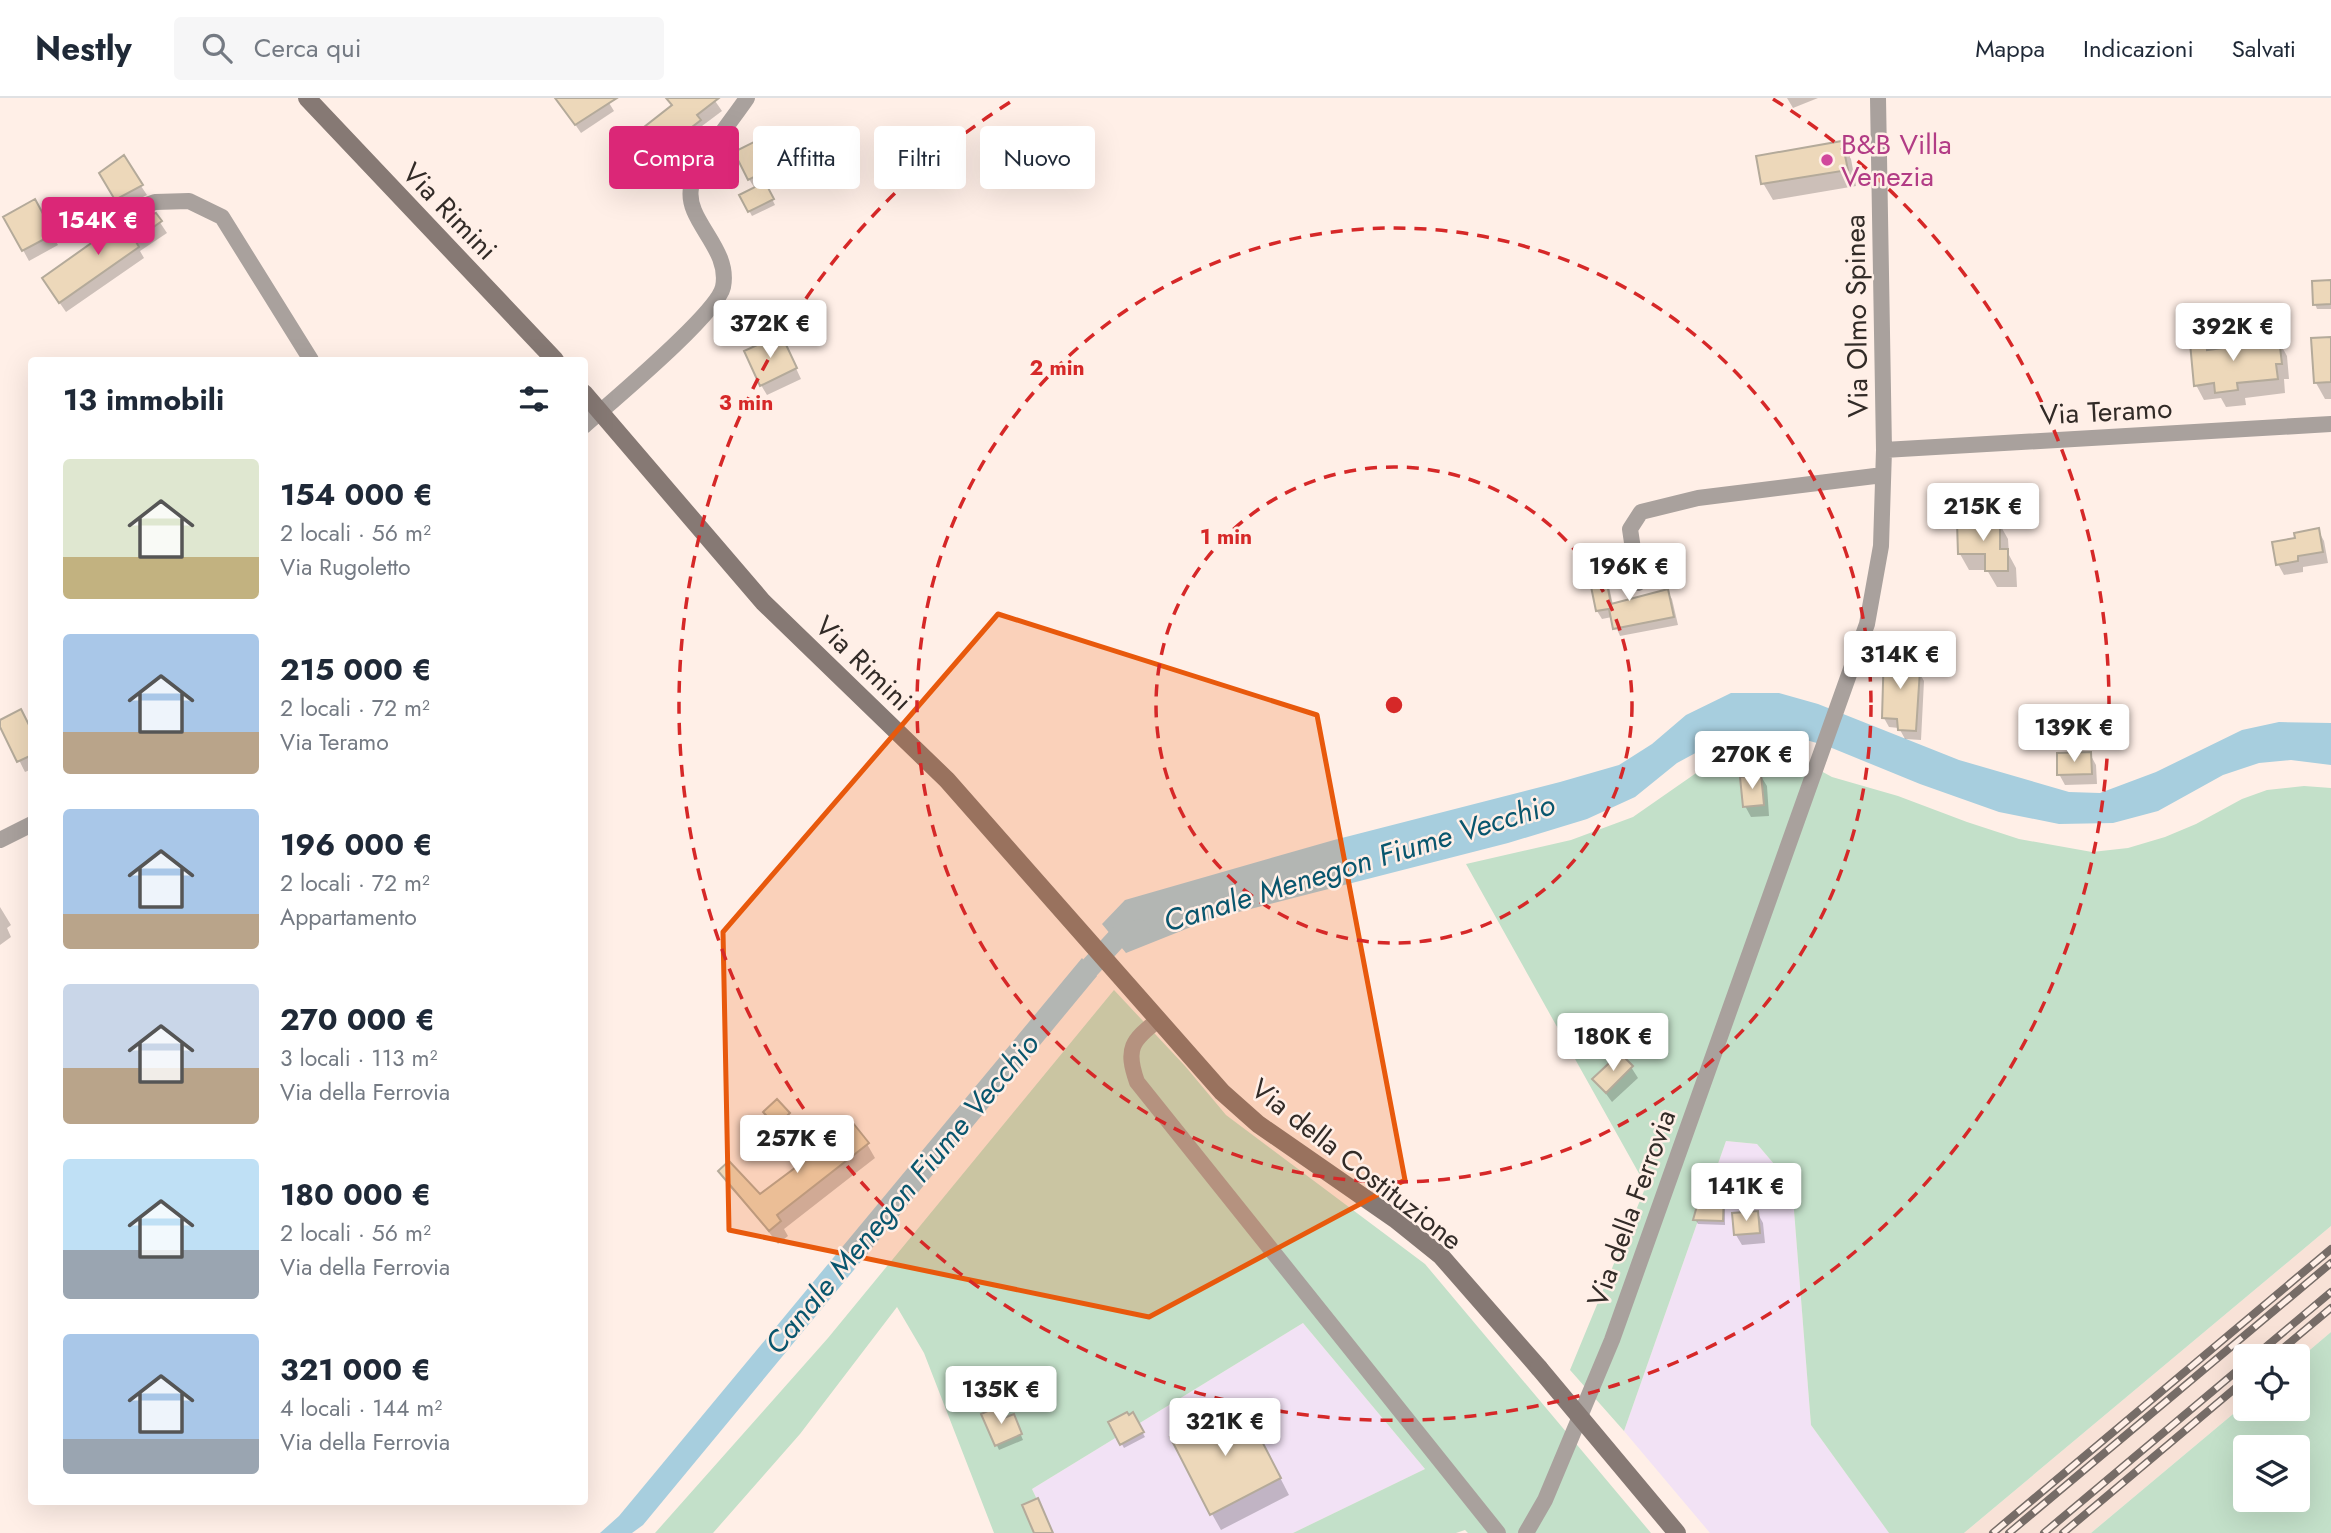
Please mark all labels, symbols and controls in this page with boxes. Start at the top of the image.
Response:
search box [174,17,664,80]
text: Nestly [35,25,132,72]
icon: search [198,29,236,67]
text: Cerca qui [254,29,361,67]
text: Mappa [1975,31,2045,66]
text: Indicazioni [2083,31,2194,66]
text: Salvati [2232,31,2296,66]
place label: B&B Villa Venezia [1841,124,1952,197]
chip: Compra [609,126,739,189]
chip: Affitta [753,126,860,189]
chip: Filtri [874,126,966,189]
chip: Nuovo [980,126,1095,189]
marker: B&B Villa Venezia [1819,152,1835,168]
street label: Via Rimini [393,153,507,269]
pin: 154K € [41,198,155,257]
text: 154K € [58,203,138,237]
street label: Via Olmo Spinea [1834,214,1879,418]
pin: 372K € [713,300,827,360]
pin: 392K € [2176,303,2290,363]
text: 372K € [730,306,810,340]
text: 392K € [2192,309,2274,343]
text: 2 min [1029,353,1085,383]
text: 13 immobili [63,378,224,421]
icon: filters [515,380,553,418]
text: 3 min [719,388,773,418]
street label: Via Teramo [2039,388,2173,435]
text: 154 000 € [280,473,433,516]
pin: 215K € [1926,484,2040,543]
icon: home [119,487,203,571]
text: 215K € [1943,489,2023,523]
text: 2 locali · 56 m² [280,516,431,550]
text: 1 min [1200,522,1252,552]
pin: 196K € [1572,544,1686,603]
text: 196K € [1589,549,1669,583]
text: Via Rugoletto [280,550,410,584]
street label: Via Rimini [806,606,922,720]
pin: 314K € [1843,632,1957,691]
text: 314K € [1860,637,1940,671]
text: 215 000 € [280,648,432,691]
icon: home [119,662,203,746]
text: 2 locali · 72 m² [280,691,430,725]
centre of rings [1382,693,1406,717]
pin: 139K € [2017,704,2131,764]
text: 139K € [2034,710,2114,744]
text: Via Teramo [280,725,389,759]
pin: 270K € [1695,732,1809,791]
text: 270K € [1711,737,1793,771]
water label: Canale Menegon Fiume Vecchio [1158,782,1560,943]
text: 196 000 € [280,823,433,866]
icon: home [119,837,203,921]
text: 2 locali · 72 m² [280,866,430,900]
text: Appartamento [280,900,417,934]
text: 270 000 € [280,998,435,1041]
icon: home [119,1012,203,1096]
pin: 180K € [1556,1014,1670,1073]
text: 180K € [1573,1019,1653,1053]
water label: Canale Menegon Fiume Vecchio [754,1024,1049,1363]
text: 3 locali · 113 m² [280,1041,437,1075]
street label: Via della Costituzione [1242,1069,1471,1260]
text: Via della Ferrovia [280,1075,450,1109]
street label: Via della Ferrovia [1577,1104,1686,1312]
pin: 257K € [740,1116,854,1175]
text: 257K € [756,1121,838,1155]
pin: 141K € [1689,1164,1803,1223]
text: 141K € [1707,1169,1785,1203]
text: 180 000 € [280,1173,431,1216]
icon: home [119,1187,203,1271]
text: 2 locali · 56 m² [280,1216,431,1250]
text: Via della Ferrovia [280,1250,450,1284]
map controls [2233,1344,2310,1512]
button: locate [2233,1344,2310,1421]
text: 321 000 € [280,1348,431,1391]
icon: home [119,1362,203,1446]
pin: 135K € [944,1366,1058,1426]
text: 135K € [962,1372,1040,1406]
text: 4 locali · 144 m² [280,1391,442,1425]
pin: 321K € [1168,1398,1282,1458]
text: 321K € [1185,1404,1265,1438]
text: Via della Ferrovia [280,1425,450,1459]
button: layers [2233,1435,2310,1512]

